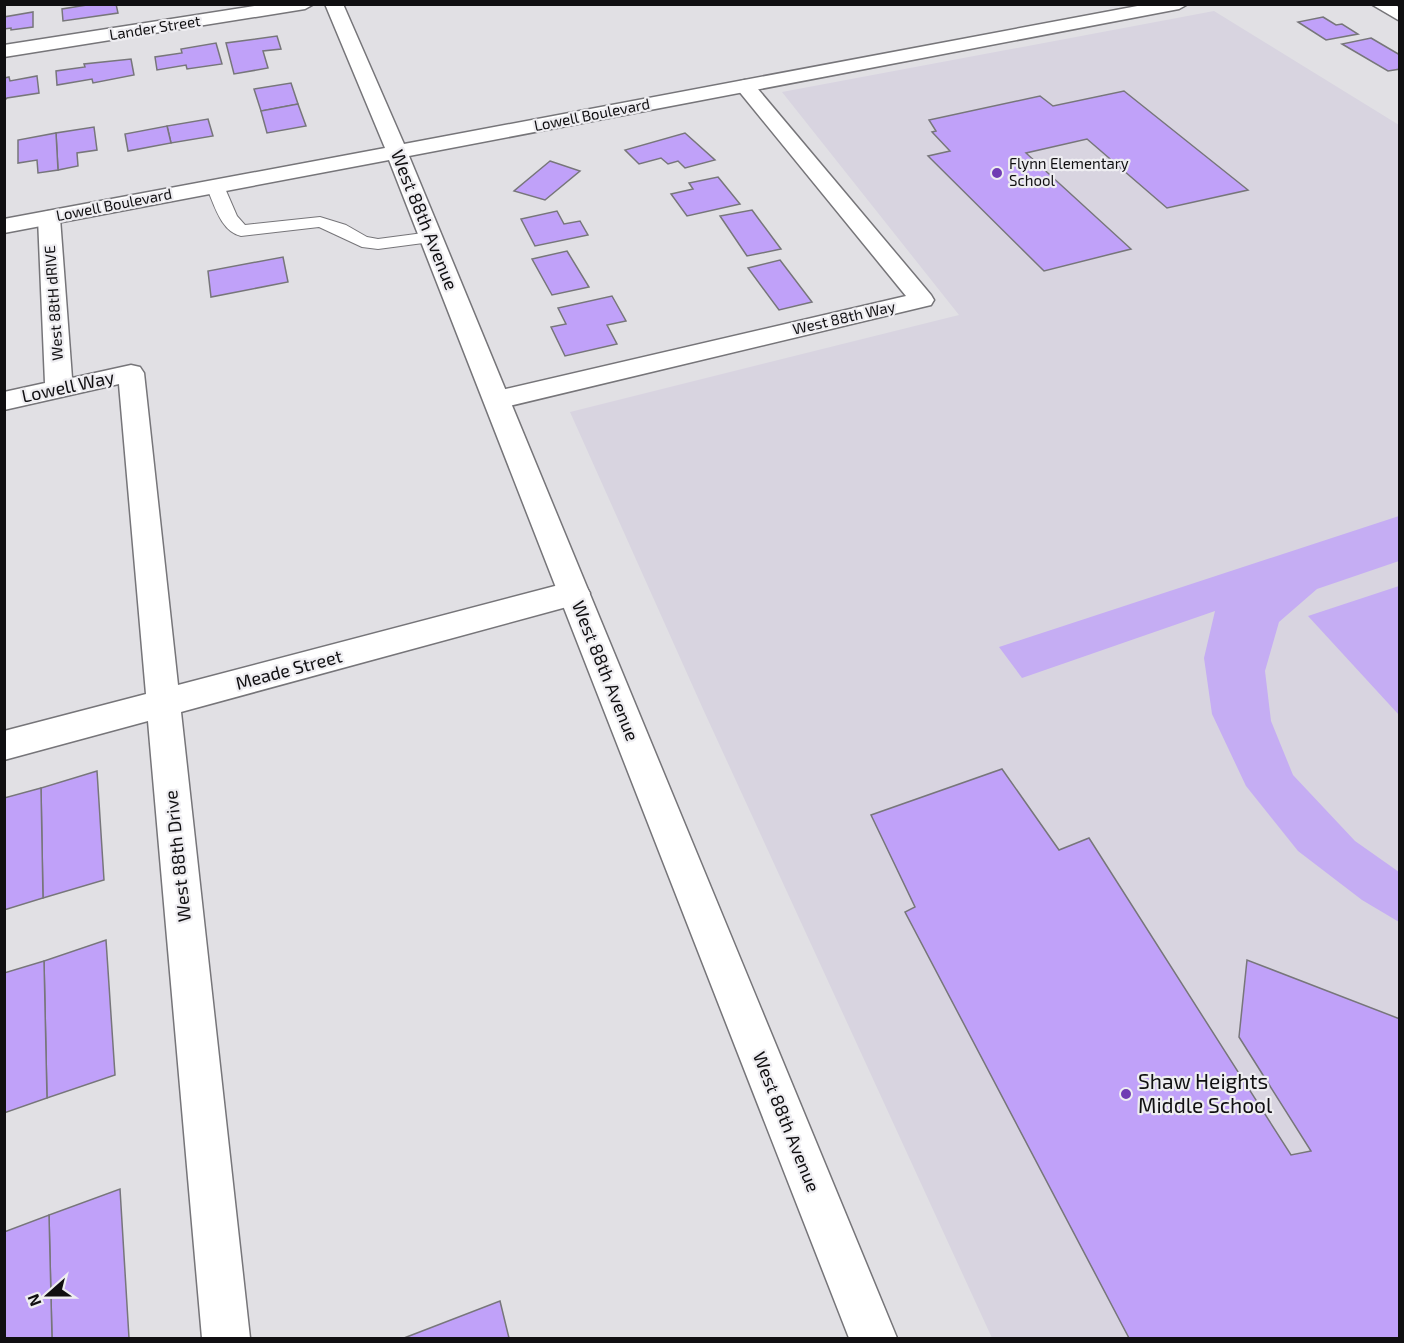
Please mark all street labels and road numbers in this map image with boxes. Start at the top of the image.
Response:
street label: Lander Street [108,11,202,43]
street label: Lowell Boulevard [532,94,651,134]
street label: West 88th Avenue [387,146,463,293]
street label: Lowell Boulevard [54,184,173,224]
street label: West 88tH dRIVE [40,245,66,361]
street label: West 88th Way [791,296,897,338]
street label: Lowell Way [19,365,117,407]
street label: West 88th Avenue [568,597,644,744]
street label: Meade Street [233,644,345,694]
street label: West 88th Drive [159,789,195,923]
street label: West 88th Avenue [749,1048,825,1195]

